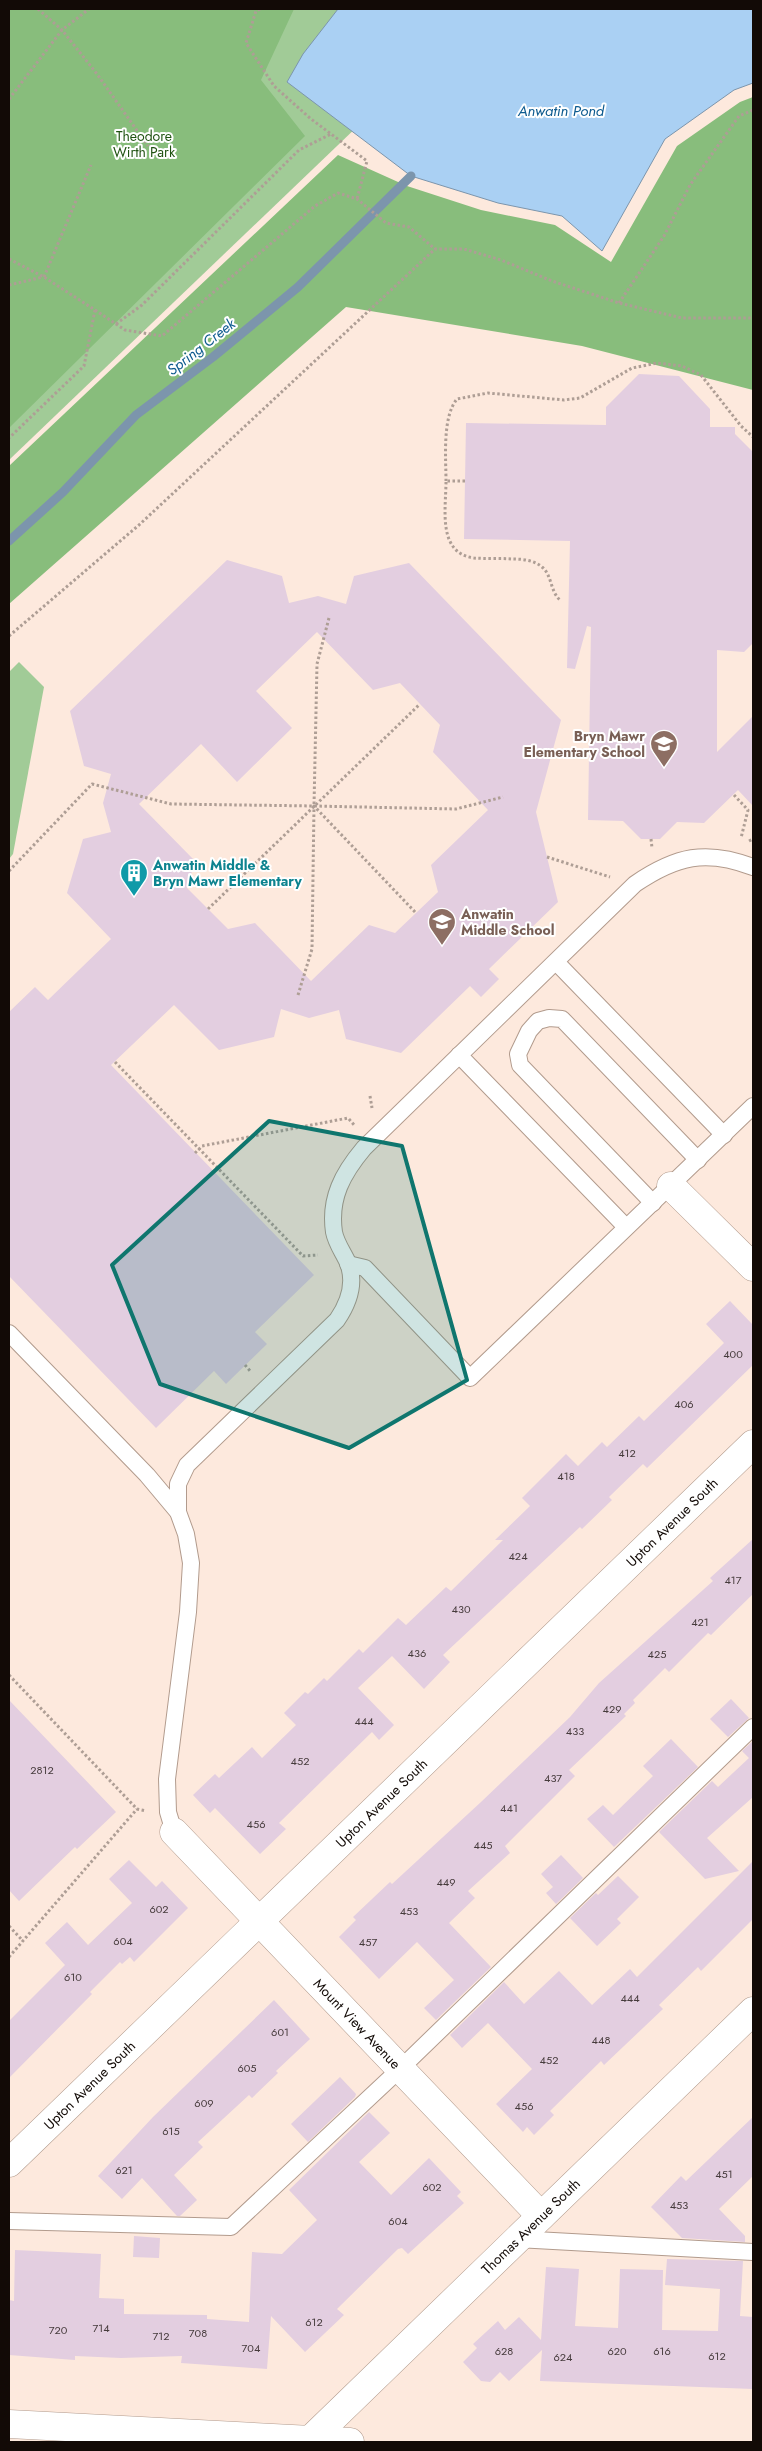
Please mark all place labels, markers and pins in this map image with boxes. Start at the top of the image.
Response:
place label: Bryn Mawr Elementary School [524,726,645,762]
school or university icon: Bryn Mawr Elementary School [649,729,679,768]
place label: Anwatin Middle & Bryn Mawr Elementary [152,855,303,891]
building icon: Anwatin Middle & Bryn Mawr Elementary [119,858,149,897]
place label: Anwatin Middle School [460,904,555,940]
school or university icon: Anwatin Middle School [427,907,457,946]

